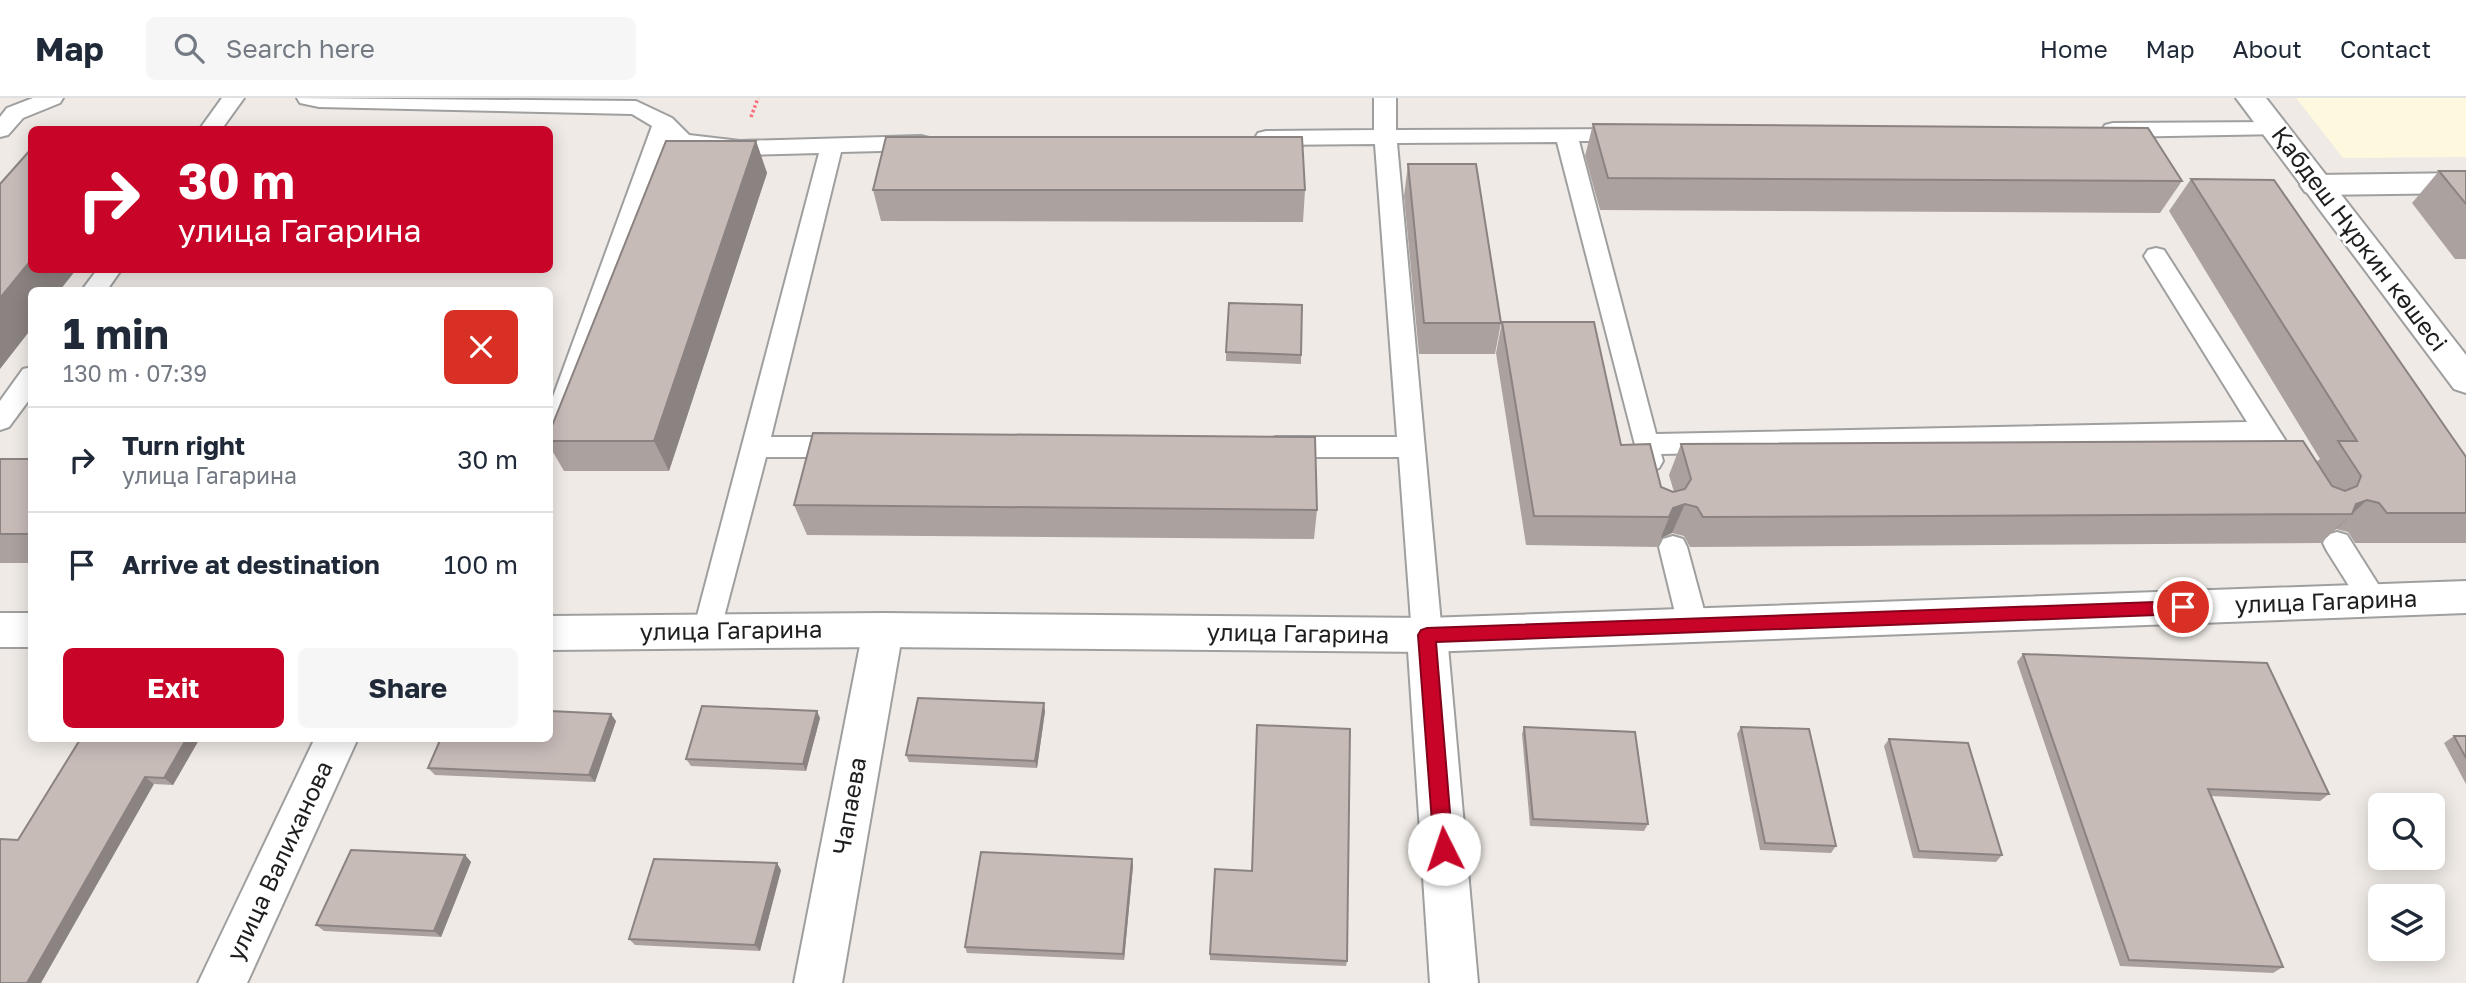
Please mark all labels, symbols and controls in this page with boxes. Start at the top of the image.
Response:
search box [146,17,636,80]
text: Map [35,29,104,68]
icon: search [170,29,208,67]
text: Search here [226,33,375,64]
text: Home [2040,34,2108,63]
text: Map [2146,34,2195,63]
text: About [2233,34,2302,63]
text: Contact [2340,34,2431,63]
street label: Қабдеш Нұркин көшесі [2265,120,2454,357]
text: 30 m [178,151,295,210]
icon: right [63,154,154,245]
text: улица Гагарина [178,211,422,249]
text: 1 min [63,308,169,358]
button: close [444,310,518,384]
text: 130 m · 07:39 [63,359,207,387]
text: Turn right [122,430,245,461]
icon: right [63,441,101,479]
text: 30 m [457,444,518,475]
text: улица Гагарина [122,461,297,489]
icon: arrive [63,546,101,584]
text: Arrive at destination [122,549,380,580]
text: 100 m [444,549,518,580]
pin [2153,577,2213,637]
street label: улица Гагарина [2234,583,2418,618]
icon: arrive [2164,588,2202,626]
street label: улица Гагарина [639,613,823,646]
street label: улица Гагарина [1206,616,1390,649]
button: Exit [63,648,284,728]
button: Share [298,648,518,728]
street label: Чапаева [826,755,871,857]
street label: улица Валиханова [220,756,338,965]
map controls [2368,793,2445,961]
button: search [2368,793,2445,870]
position arrow [1407,812,1481,886]
button: layers [2368,884,2445,961]

